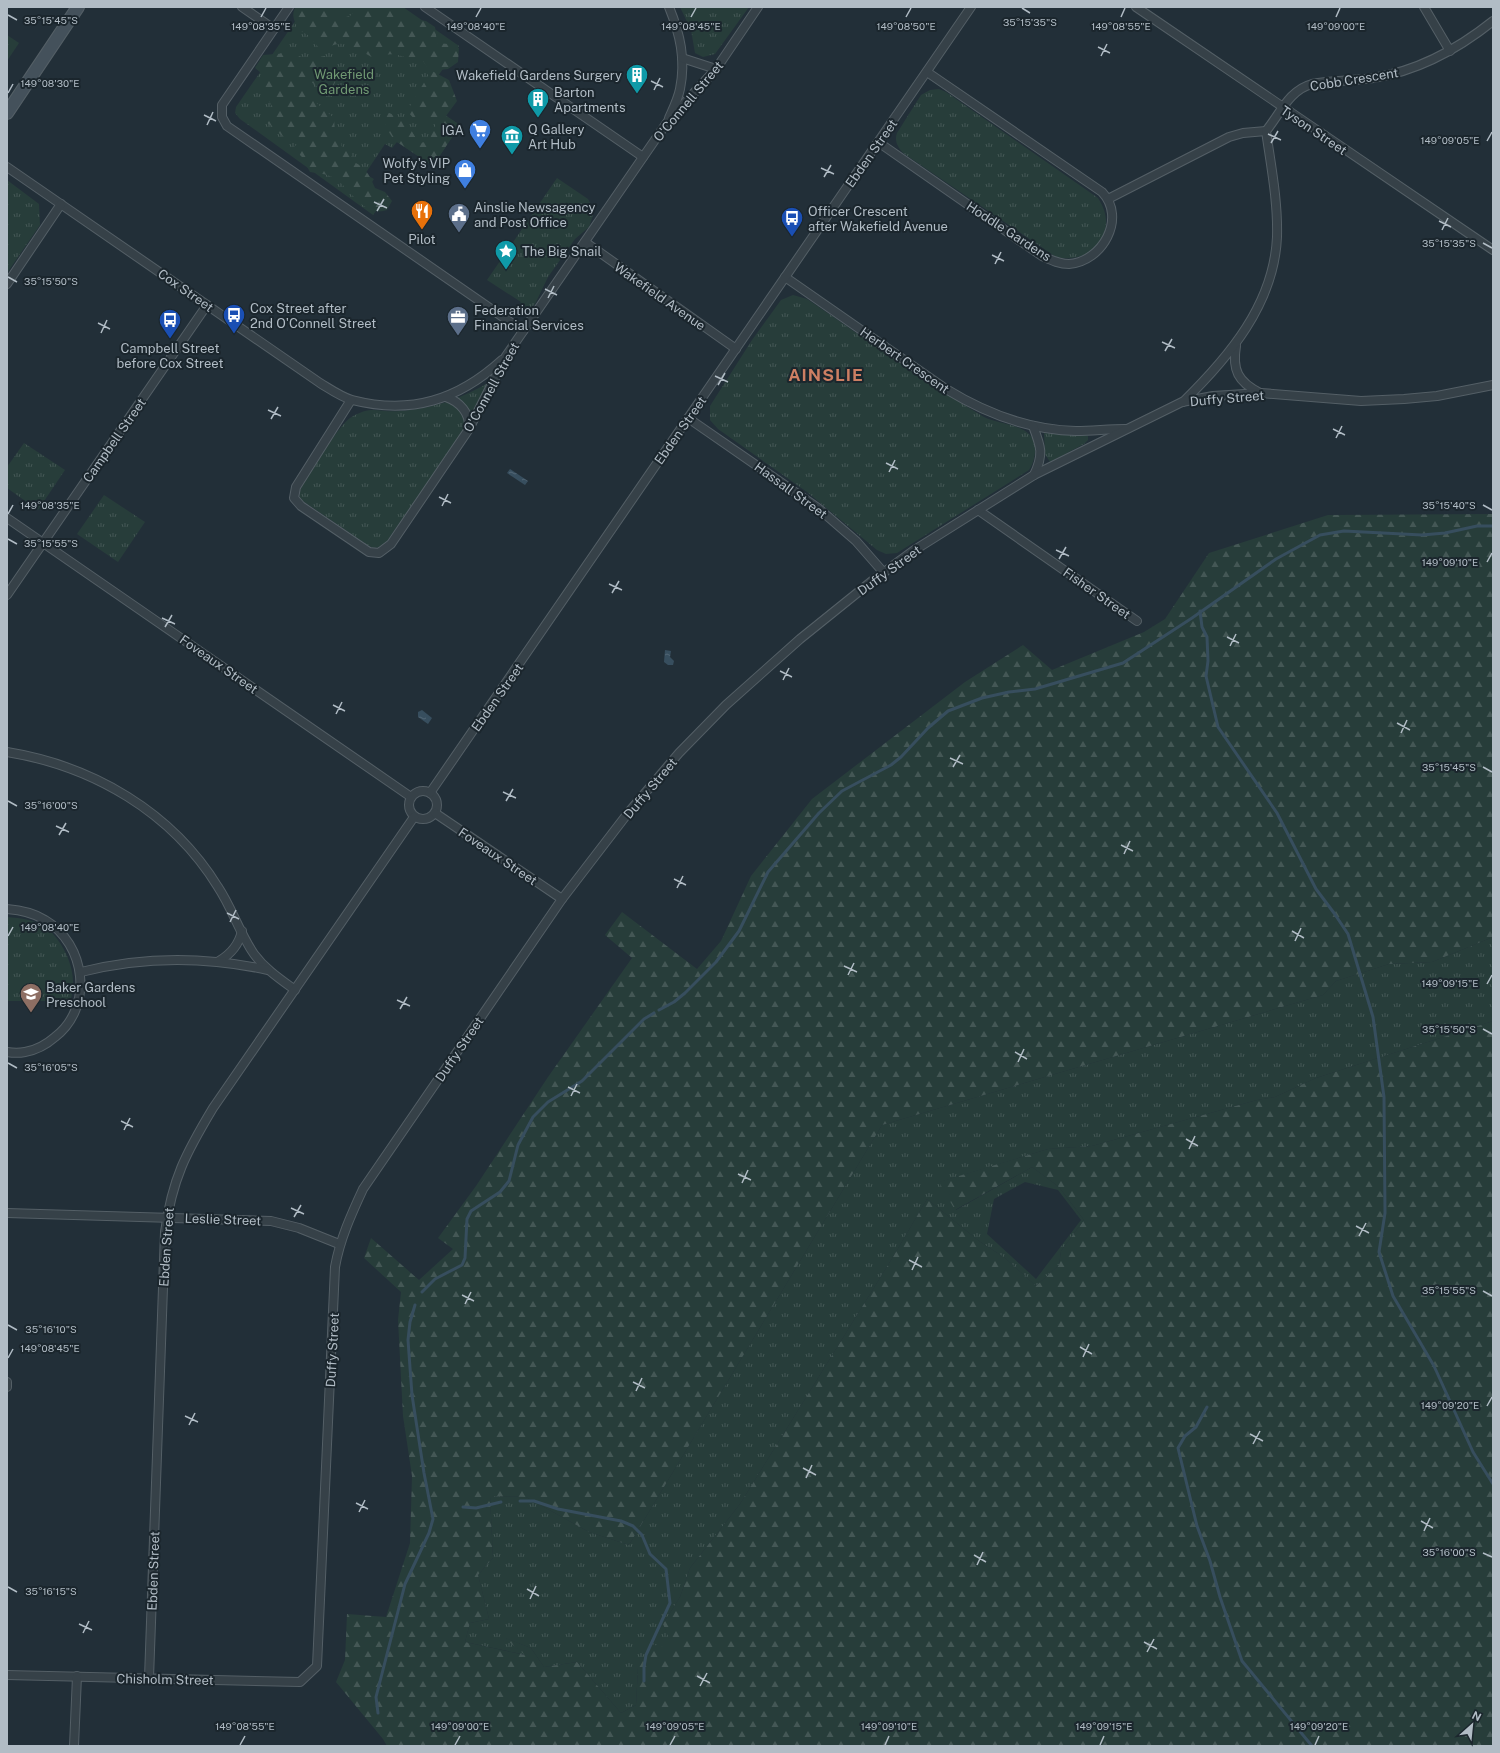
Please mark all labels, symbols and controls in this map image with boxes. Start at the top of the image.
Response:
text: 35°15'45"S [24,14,78,26]
text: 35°15'35"S [1003,16,1057,28]
text: 149°08'35"E [231,20,291,32]
text: 149°08'40"E [446,20,506,32]
text: 149°08'45"E [661,20,721,32]
text: 149°08'50"E [876,20,936,32]
text: 149°08'55"E [1091,20,1151,32]
text: 149°09'00"E [1307,20,1365,32]
street label: O'Connell Street [650,58,726,145]
building icon: Wakefield Gardens Surgery [624,62,650,95]
street label: Cobb Crescent [1309,65,1399,94]
park label: Wakefield Gardens [314,67,374,97]
place label: Wakefield Gardens Surgery [456,68,622,83]
text: 149°08'30"E [20,77,80,89]
place label: Barton Apartments [554,85,625,115]
building icon: Barton Apartments [525,86,551,119]
street label: Tyson Street [1278,103,1350,158]
street label: Ebden Street [842,116,900,190]
supermarket icon: IGA [467,117,493,150]
place label: Q Gallery Art Hub [528,122,585,152]
place label: IGA [442,123,464,138]
museum icon: Q Gallery Art Hub [499,123,525,156]
text: 149°09'05"E [1421,134,1480,146]
place label: Wolfy's VIP Pet Styling [383,156,450,186]
shop icon: Wolfy's VIP Pet Styling [452,157,478,190]
restaurant icon: Pilot [409,198,435,231]
street label: Hoddle Gardens [964,199,1054,264]
place label: Ainslie Newsagency and Post Office [474,200,596,230]
public building icon: Ainslie Newsagency and Post Office [446,201,472,234]
place label: Officer Crescent after Wakefield Avenue [808,204,948,234]
bus stop icon: Officer Crescent after Wakefield Avenue [779,205,805,238]
place label: Pilot [408,232,436,247]
text: 35°15'35"S [1422,237,1476,249]
place icon: The Big Snail [493,238,519,271]
place label: The Big Snail [522,244,601,259]
street label: Wakefield Avenue [611,259,708,334]
street label: Cox Street [155,266,216,315]
text: 35°15'50"S [24,275,78,287]
place label: Cox Street after 2nd O'Connell Street [250,301,376,331]
bus stop icon: Cox Street after 2nd O'Connell Street [221,302,247,335]
place label: Federation Financial Services [474,303,584,333]
office icon: Federation Financial Services [445,304,471,337]
bus stop icon: Campbell Street before Cox Street [157,307,183,340]
street label: Herbert Crescent [857,324,952,397]
street label: O'Connell Street [461,340,522,435]
place label: Campbell Street before Cox Street [117,341,224,371]
district label: AINSLIE [788,365,864,385]
street label: Duffy Street [1189,388,1265,409]
street label: Ebden Street [651,393,709,467]
street label: Campbell Street [80,395,149,485]
street label: Hassall Street [751,459,830,522]
text: 149°08'35"E [20,499,80,511]
text: 35°15'40"S [1422,499,1476,511]
text: 35°15'55"S [24,537,78,549]
street label: Duffy Street [855,542,924,598]
text: 149°09'10"E [1422,556,1478,568]
street label: Fisher Street [1060,565,1133,622]
street label: Foveaux Street [177,632,261,697]
street label: Ebden Street [468,660,526,734]
street label: Duffy Street [621,755,680,822]
text: 35°15'45"S [1422,761,1476,773]
text: 35°16'00"S [24,799,78,811]
street label: Foveaux Street [456,825,540,888]
text: 149°08'40"E [20,921,80,933]
text: 149°09'15"E [1422,977,1478,989]
place label: Baker Gardens Preschool [46,980,135,1010]
school or university icon: Baker Gardens Preschool [18,981,44,1014]
street label: Duffy Street [432,1014,487,1084]
text: 35°15'50"S [1422,1023,1476,1035]
text: 35°16'05"S [24,1061,78,1073]
street label: Ebden Street [156,1207,177,1287]
street label: Leslie Street [184,1211,262,1228]
text: 35°15'55"S [1422,1284,1476,1296]
street label: Duffy Street [323,1312,342,1388]
text: 35°16'10"S [25,1323,77,1335]
text: 149°08'45"E [20,1342,80,1354]
text: 149°09'20"E [1421,1399,1479,1411]
street label: Ebden Street [145,1531,162,1611]
text: 35°16'00"S [1422,1546,1476,1558]
text: 35°16'15"S [25,1585,77,1597]
street label: Chisholm Street [116,1671,214,1688]
north arrow [1452,1705,1492,1745]
text: N [1470,1709,1483,1723]
text: 149°08'55"E [215,1720,275,1732]
text: 149°09'00"E [431,1720,489,1732]
text: 149°09'05"E [646,1720,705,1732]
text: 149°09'10"E [861,1720,917,1732]
text: 149°09'15"E [1076,1720,1132,1732]
text: 149°09'20"E [1290,1720,1348,1732]

